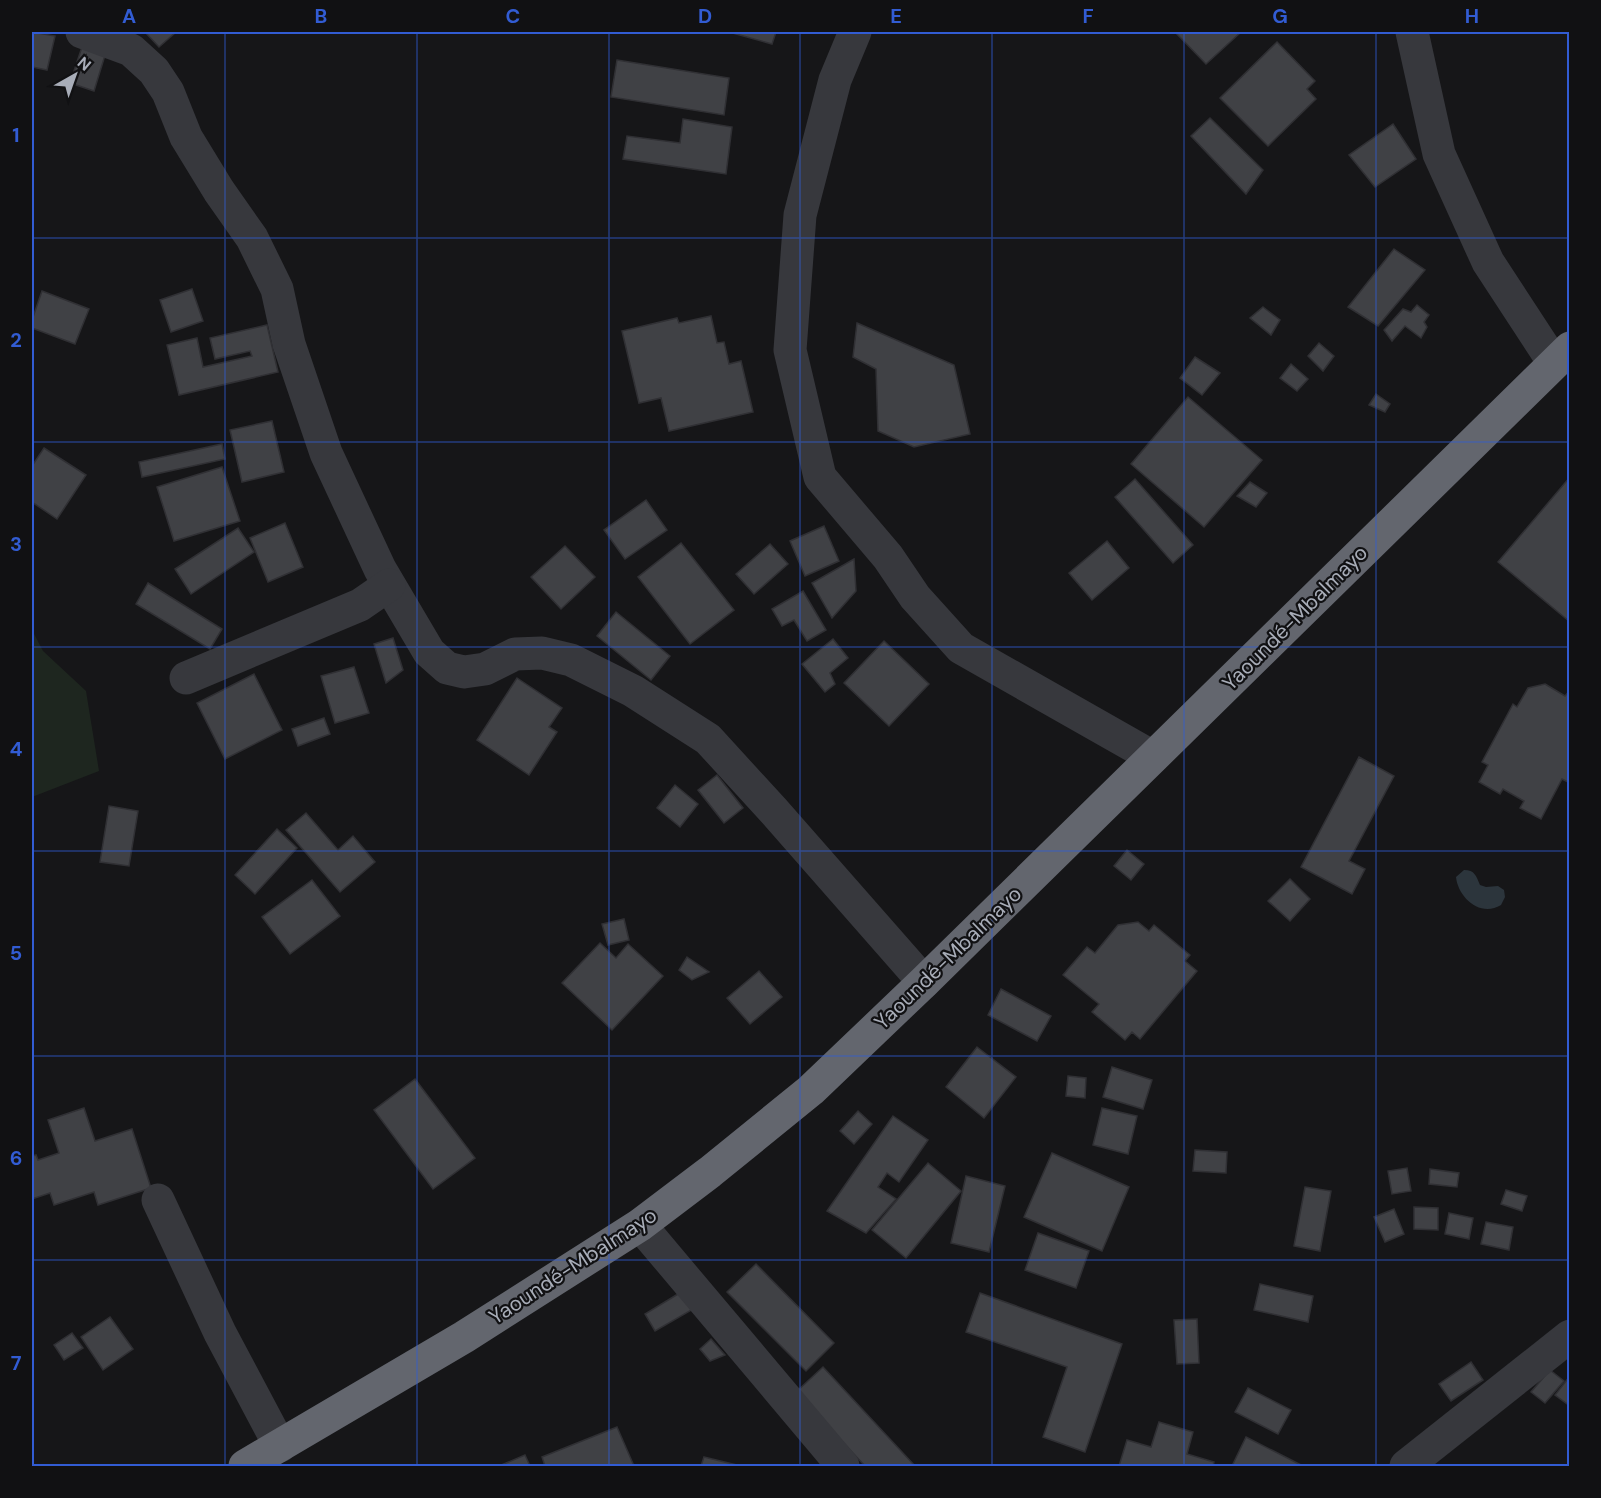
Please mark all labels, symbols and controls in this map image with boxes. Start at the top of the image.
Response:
text: A [122,3,136,29]
text: B [315,3,327,29]
text: C [506,3,520,29]
text: D [698,3,712,29]
text: E [890,3,902,29]
text: F [1082,3,1094,29]
text: G [1272,3,1288,29]
text: H [1465,3,1479,29]
north arrow [45,45,105,105]
text: N [73,52,96,76]
text: 1 [12,122,20,148]
text: 2 [10,327,22,353]
text: 3 [10,531,22,557]
street label: Yaoundé-Mbalmayo [1216,539,1374,697]
text: 4 [10,736,23,762]
street label: Yaoundé-Mbalmayo [868,880,1028,1036]
text: 5 [10,940,22,966]
text: 6 [10,1145,22,1171]
street label: Yaoundé-Mbalmayo [484,1201,662,1331]
text: 7 [11,1350,22,1376]

